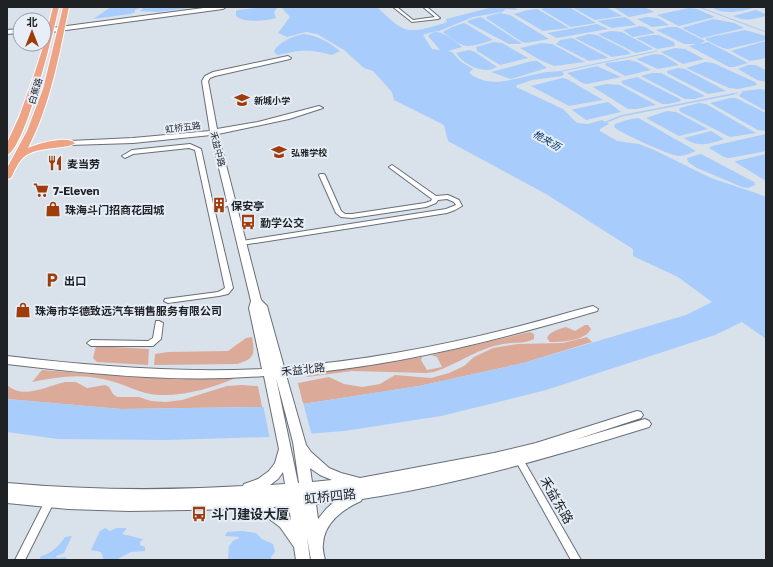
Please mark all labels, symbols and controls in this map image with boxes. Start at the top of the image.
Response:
north arrow [12,12,52,52]
text: 北 [27,15,38,28]
street label: 白蕉路 [26,76,44,106]
school or university icon: 新城小学 [233,91,251,109]
place label: 新城小学 [254,95,290,106]
street label: 虹桥五路 [164,119,202,135]
water label: 桅夹沥 [531,127,565,154]
street label: 禾益中路 [208,130,228,168]
school or university icon: 弘雅学校 [270,143,288,161]
place label: 弘雅学校 [291,147,328,158]
restaurant icon: 麦当劳 [46,154,64,172]
place label: 麦当劳 [67,157,100,170]
supermarket icon: 7-Eleven [32,181,50,199]
place label: 7-Eleven [53,184,100,197]
building icon: 保安亭 [210,196,228,214]
place label: 保安亭 [231,199,264,212]
shop icon: 珠海斗门招商花园城 [44,200,62,218]
place label: 珠海斗门招商花园城 [65,203,165,216]
bus stop icon: 勤学公交 [239,213,257,231]
place label: 勤学公交 [260,216,304,229]
parking icon: 出口 [43,271,61,289]
place label: 出口 [64,274,86,287]
shop icon: 珠海市华德致远汽车销售服务有限公司 [14,301,32,319]
place label: 珠海市华德致远汽车销售服务有限公司 [35,304,222,317]
street label: 禾益北路 [280,360,326,378]
street label: 禾益东路 [537,473,577,527]
street label: 虹桥四路 [303,485,357,507]
bus stop icon: 斗门建设大厦 [190,505,208,523]
place label: 斗门建设大厦 [211,506,289,522]

